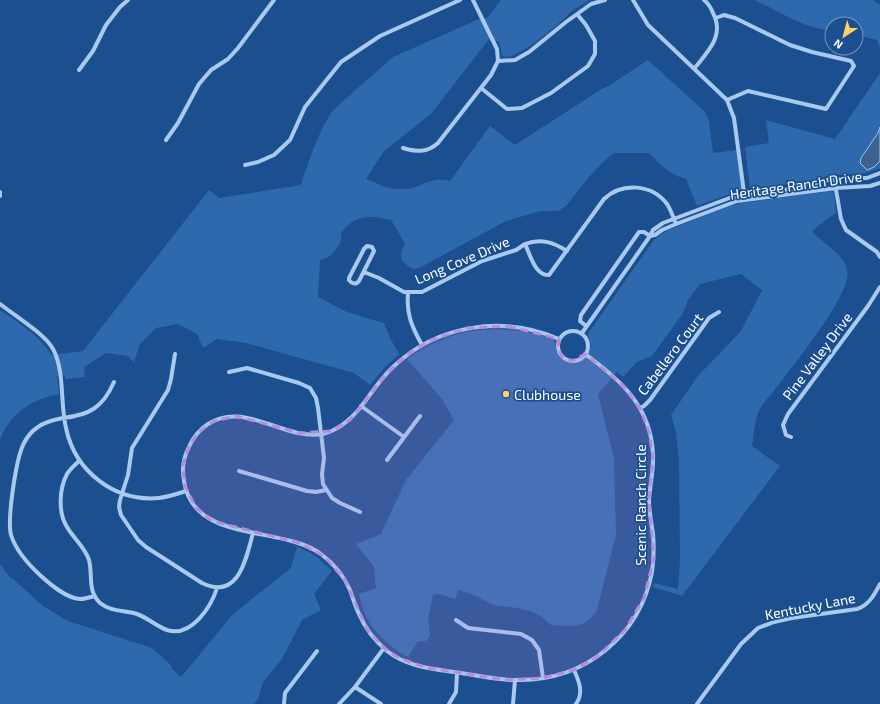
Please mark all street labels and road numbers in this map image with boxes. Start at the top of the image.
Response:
street label: Heritage Ranch Drive [729,167,863,203]
street label: Long Cove Drive [412,232,512,288]
street label: Pine Valley Drive [779,309,855,403]
street label: Cabellero Court [634,310,706,398]
street label: Scenic Ranch Circle [632,444,649,566]
street label: Kentucky Lane [763,589,857,623]

